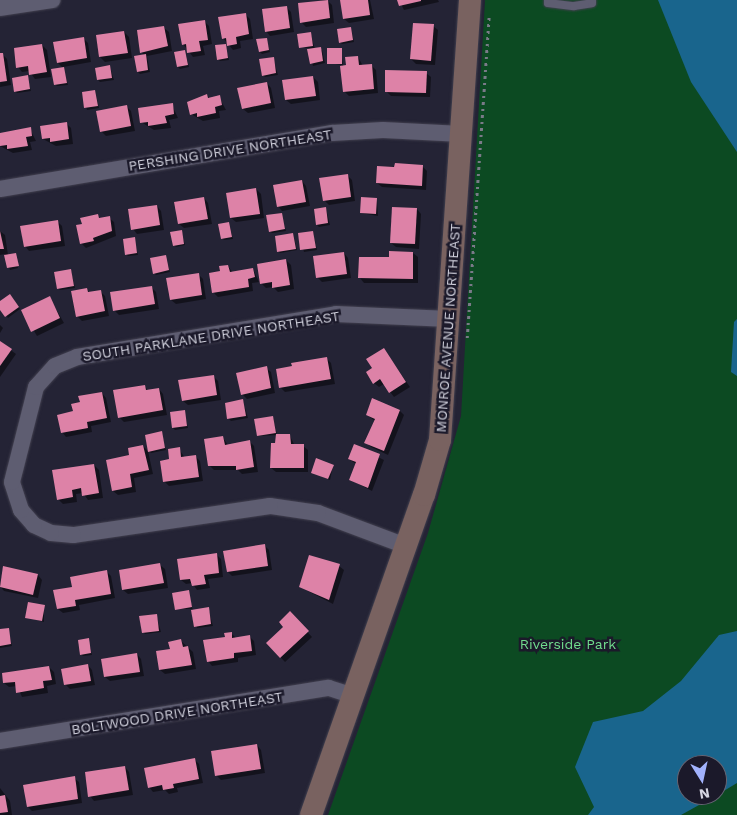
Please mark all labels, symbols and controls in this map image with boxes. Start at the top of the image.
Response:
street label: PERSHING DRIVE NORTHEAST [127,126,333,174]
street label: MONROE AVENUE NORTHEAST [432,223,464,433]
street label: SOUTH PARKLANE DRIVE NORTHEAST [81,307,341,365]
park label: Riverside Park [520,636,616,652]
street label: BOLTWOOD DRIVE NORTHEAST [70,688,284,738]
north arrow [677,755,727,805]
text: N [698,785,711,803]

